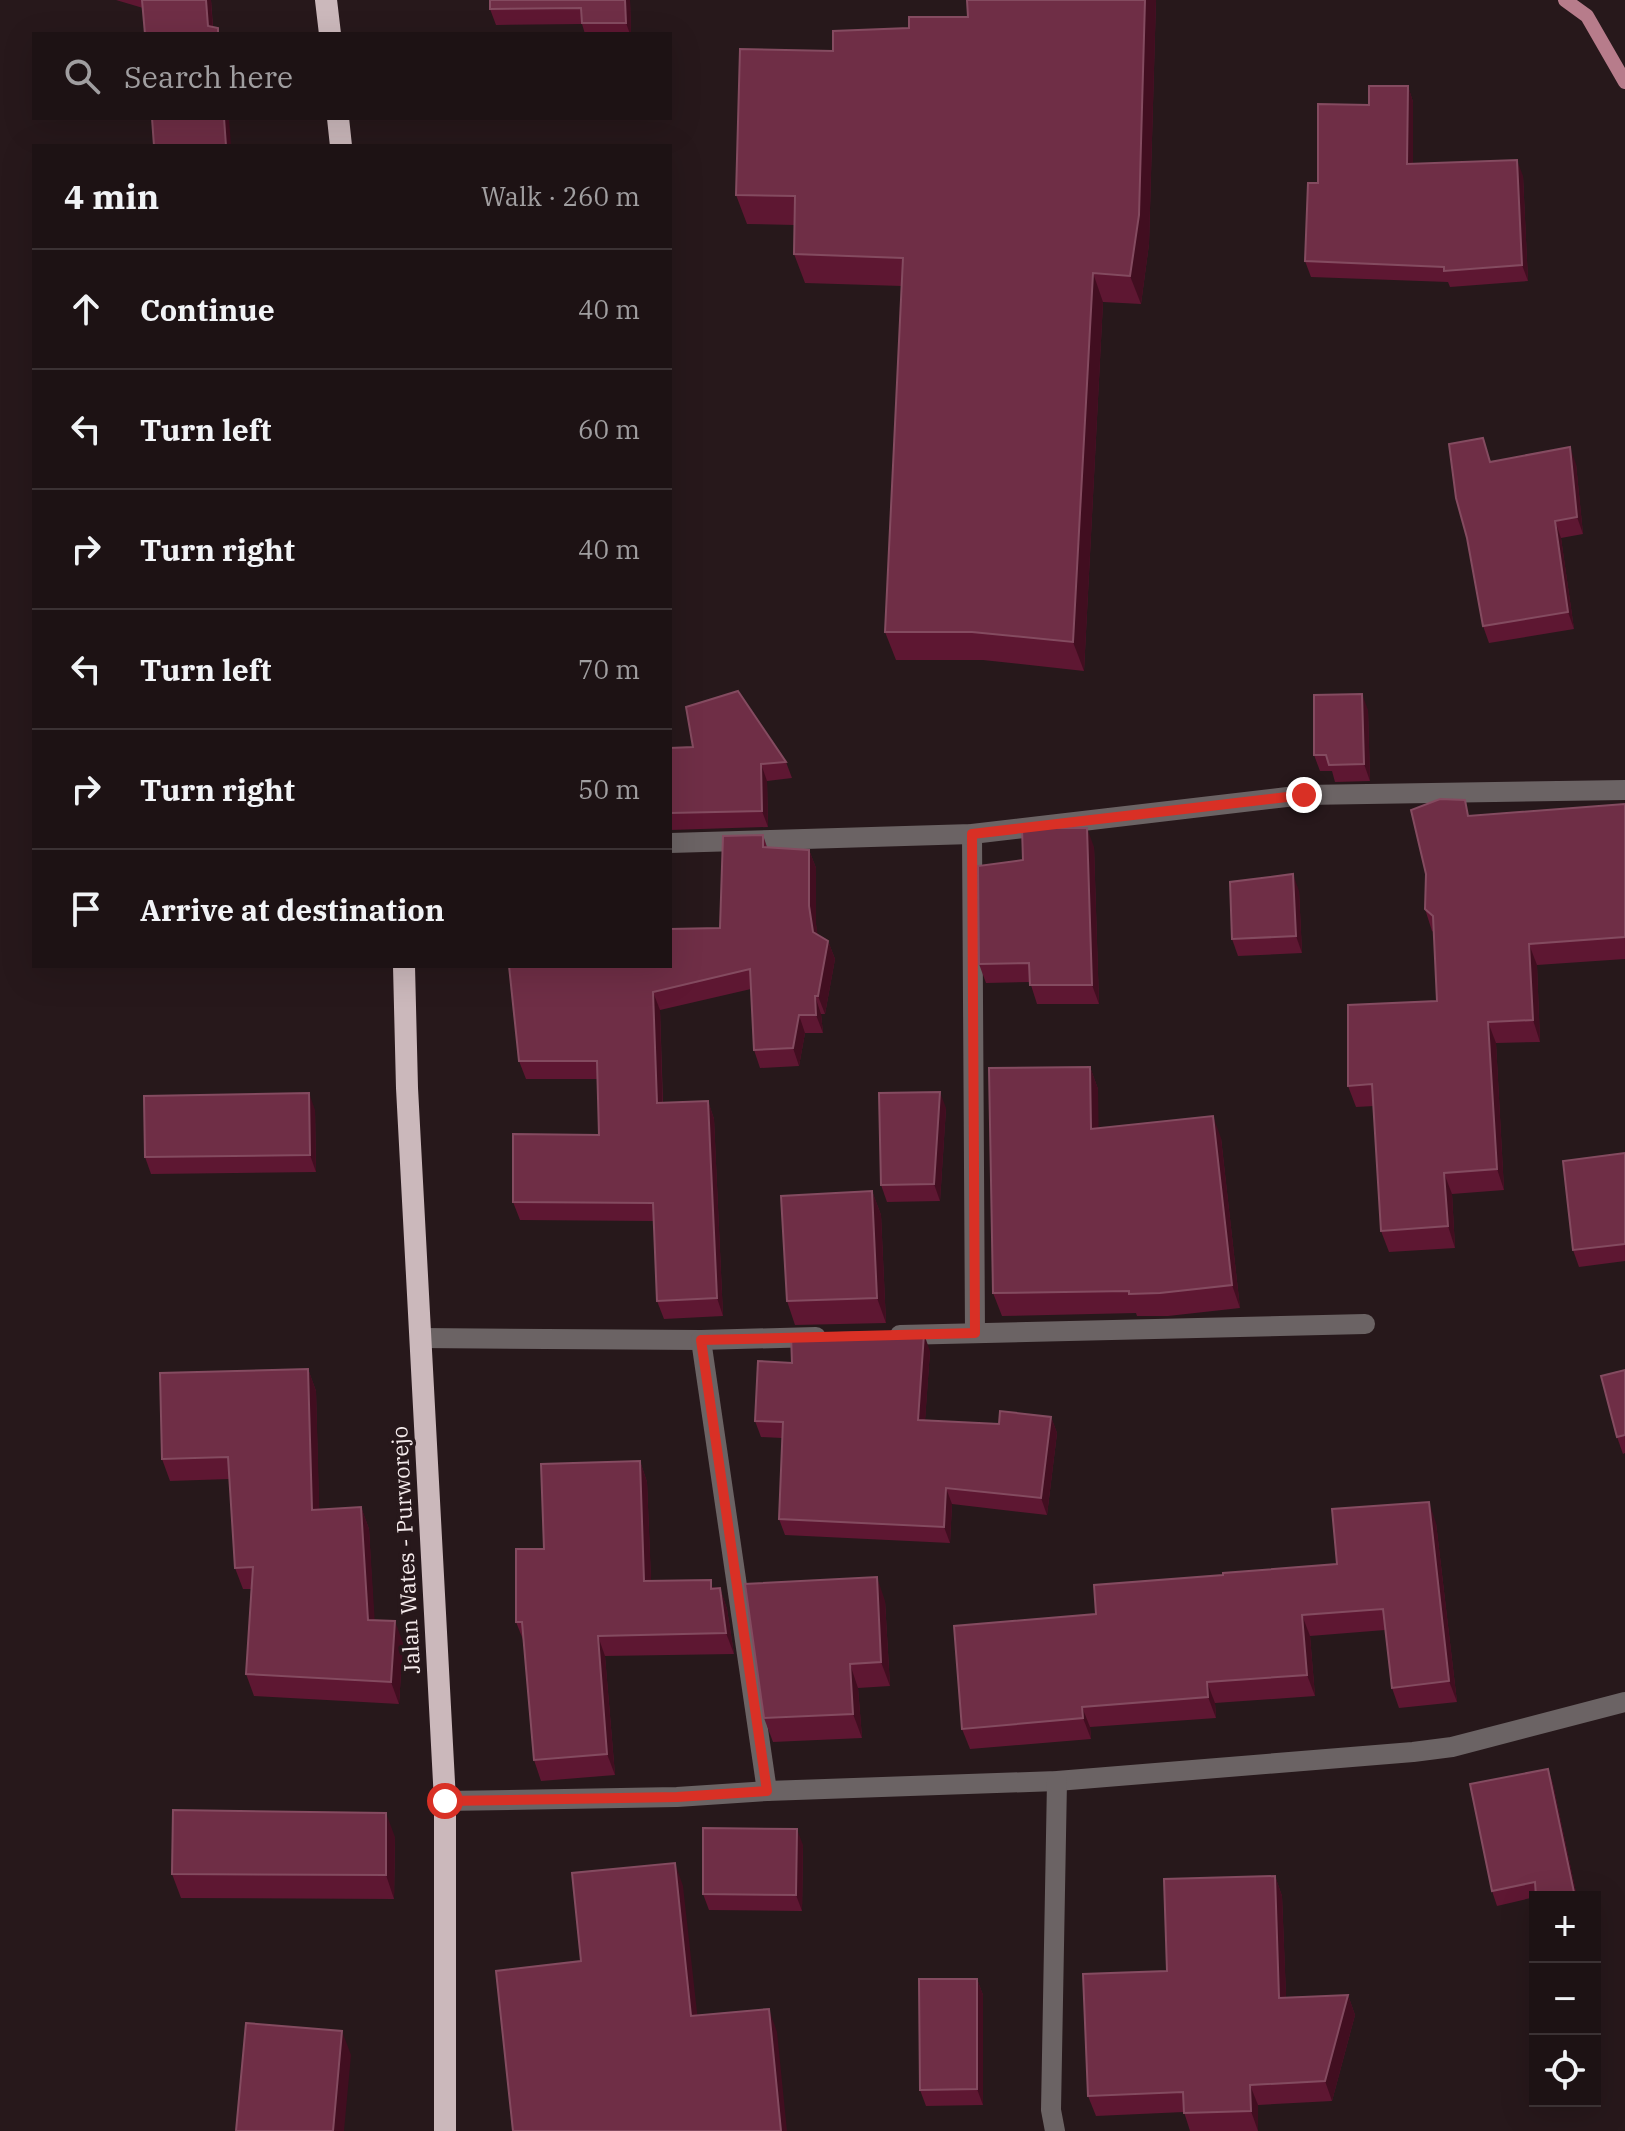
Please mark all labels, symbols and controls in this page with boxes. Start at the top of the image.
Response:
search box [32,32,672,120]
icon: search [60,54,104,98]
text: Search here [124,57,293,96]
text: 4 min [64,174,159,218]
text: Walk · 260 m [481,179,640,213]
icon: ahead [64,287,108,331]
text: Continue [140,290,275,329]
text: 40 m [578,292,640,326]
icon: left [64,407,108,451]
text: Turn left [140,410,272,449]
text: 60 m [578,412,640,446]
icon: right [64,527,108,571]
text: Turn right [140,530,295,569]
text: 40 m [578,532,640,566]
icon: left [64,647,108,691]
text: Turn left [140,650,272,689]
text: 70 m [578,652,640,686]
icon: right [64,767,108,811]
text: Turn right [140,770,295,809]
text: 50 m [578,772,640,806]
route end [1286,777,1322,813]
icon: arrive [64,887,108,931]
text: Arrive at destination [140,890,445,929]
street label: Jalan Wates - Purworejo [384,1425,426,1675]
route start [427,1783,463,1819]
map controls [1529,1891,1601,2107]
button: + [1529,1891,1601,1963]
button: − [1529,1963,1601,2035]
button: locate [1529,2035,1601,2107]

